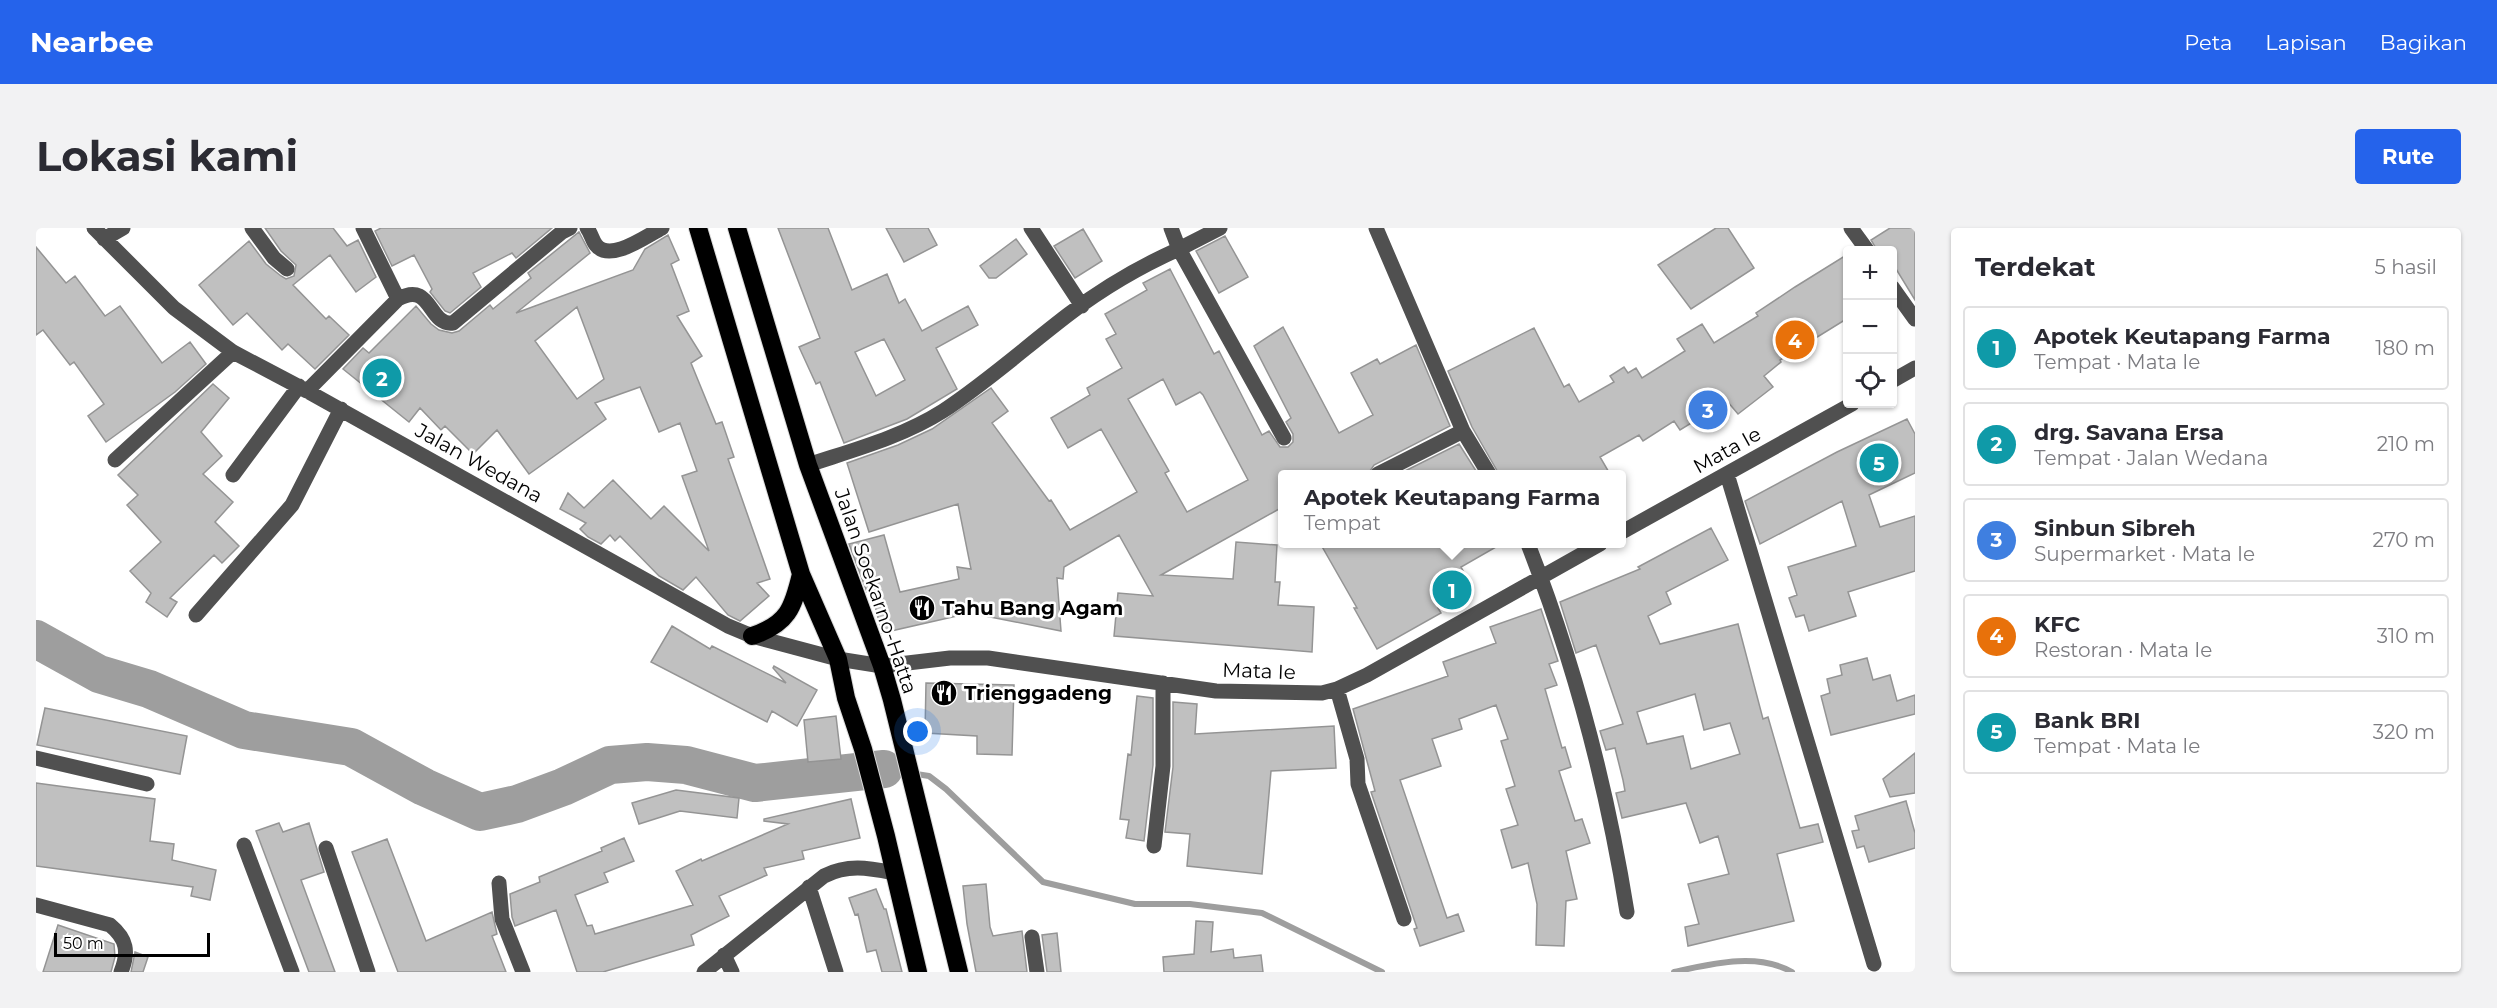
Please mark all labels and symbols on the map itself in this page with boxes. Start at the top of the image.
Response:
pin: 4 [1776,318,1814,362]
pin: 2 [362,356,402,400]
pin: 3 [1688,388,1728,432]
street label: Jalan Wedana [410,418,547,508]
street label: Mata Ie [1689,422,1765,478]
pin: 5 [1860,440,1898,486]
street label: Jalan Soekarno-Hatta [829,484,922,697]
pin: 1 [1432,568,1472,613]
restaurant icon: Tahu Bang Agam [907,593,937,623]
place label: Tahu Bang Agam [942,596,1123,620]
street label: Mata Ie [1222,658,1296,684]
restaurant icon: Trienggadeng [929,678,959,708]
place label: Trienggadeng [964,681,1112,705]
your location [903,717,932,746]
scale bar [54,930,210,958]

